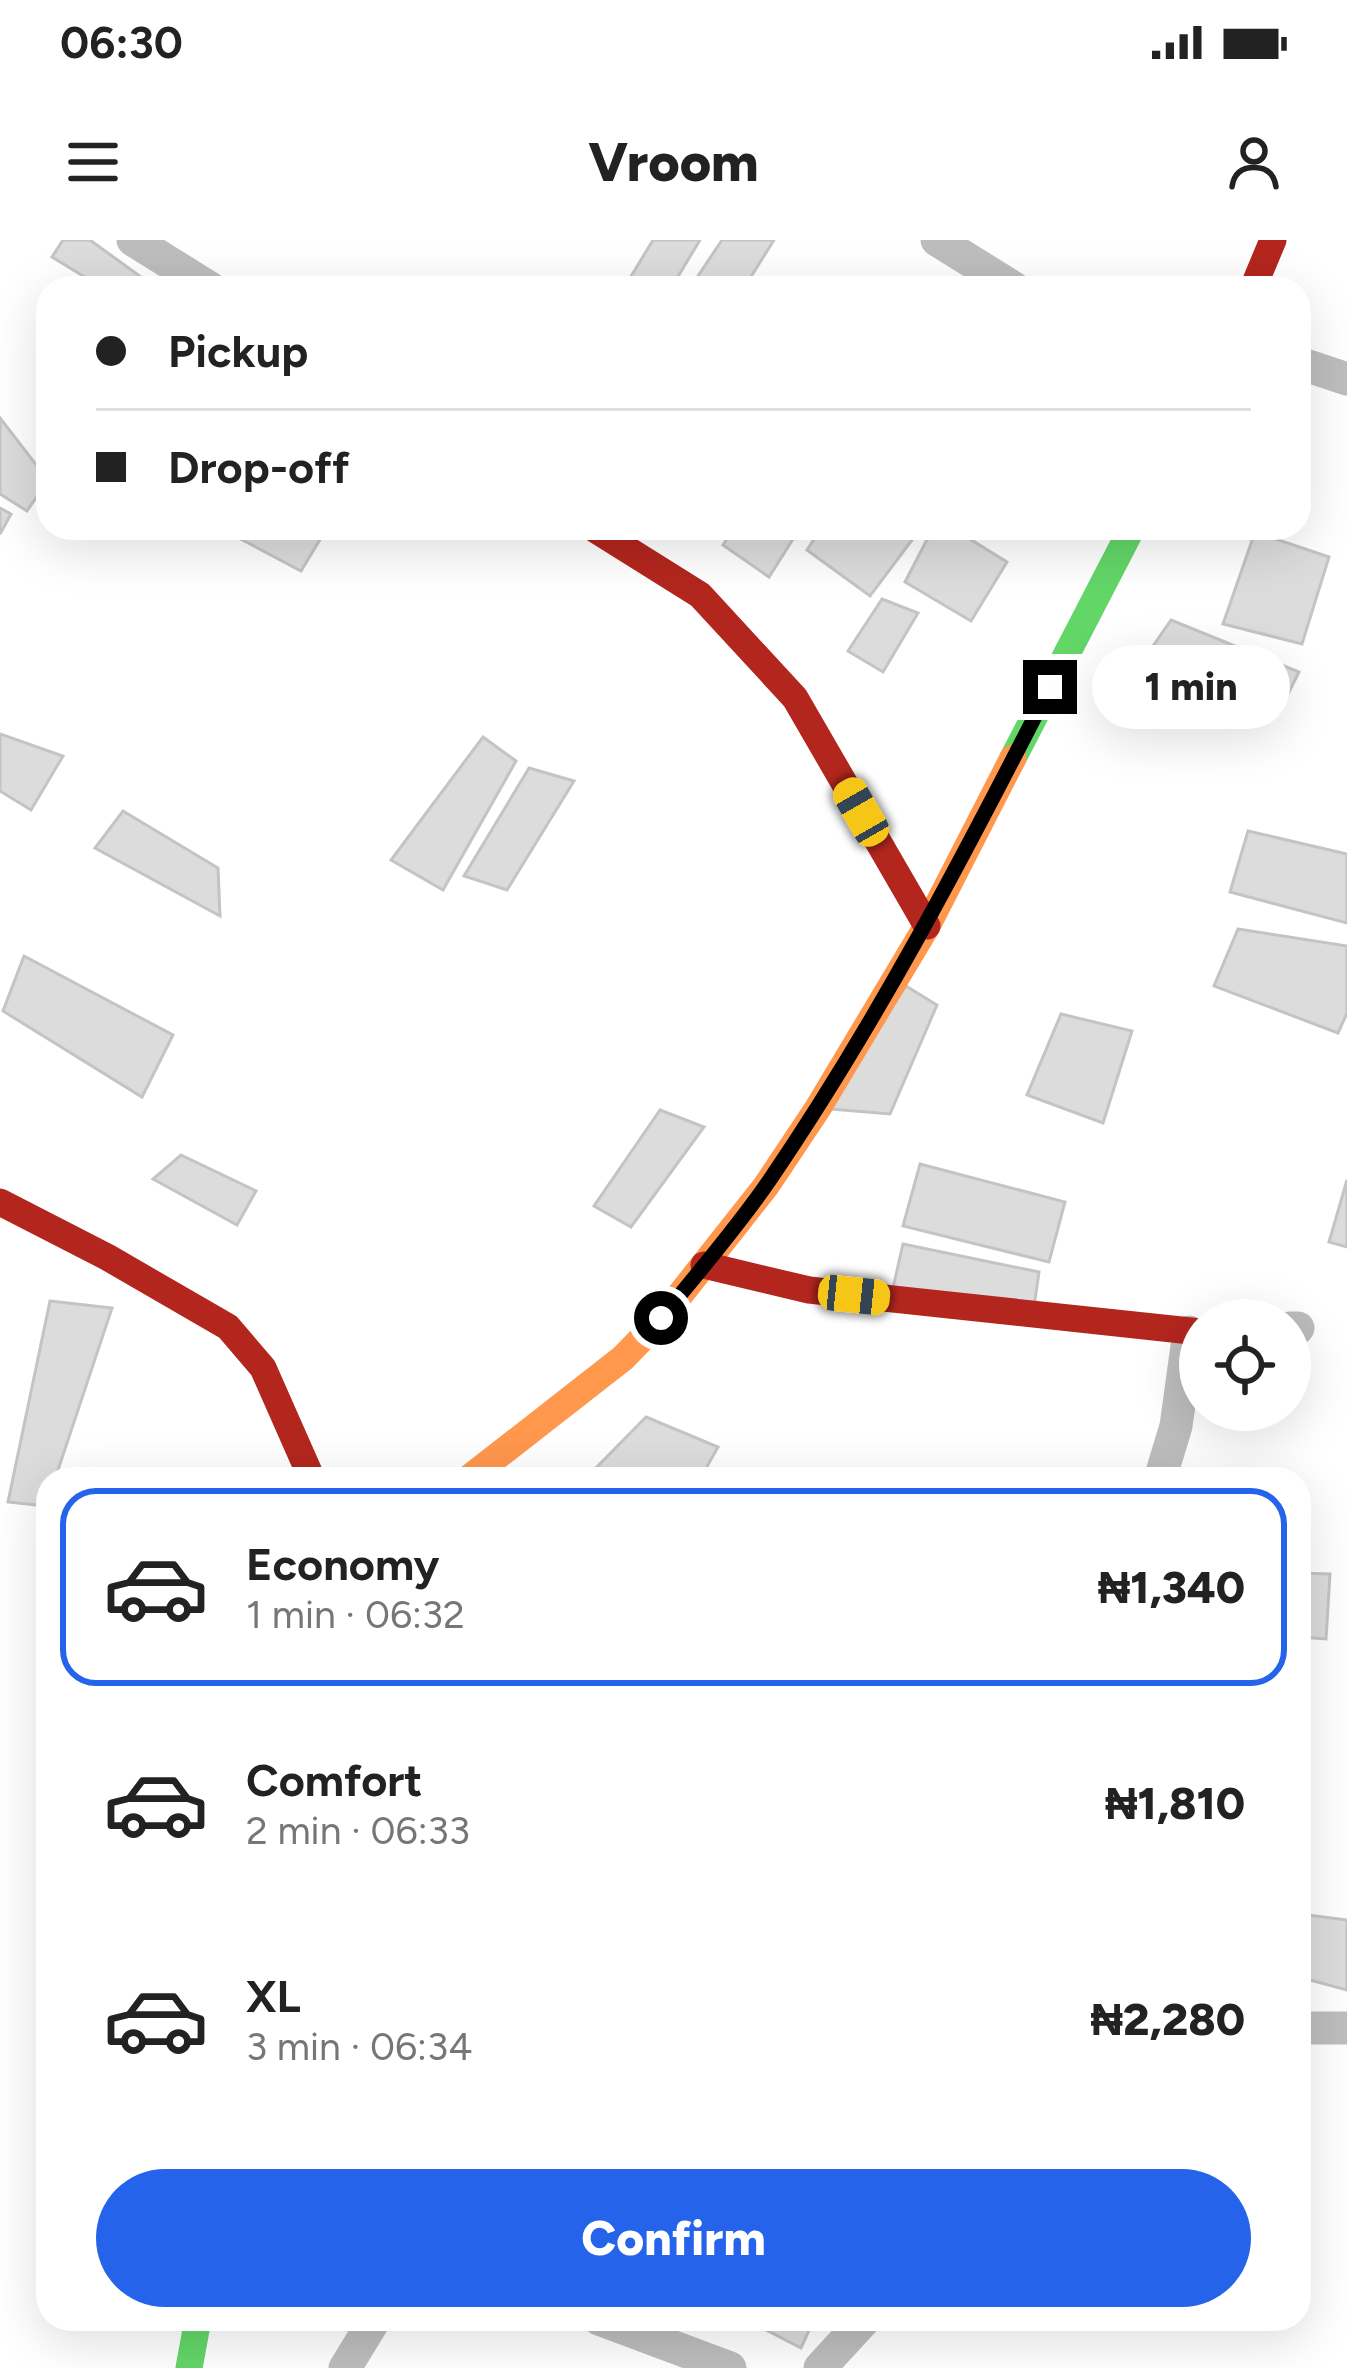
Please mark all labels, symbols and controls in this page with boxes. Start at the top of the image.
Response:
text: 06:30 [60,15,183,69]
icon: menu [60,129,126,195]
icon: person [1221,129,1287,195]
text: Vroom [588,130,759,195]
text: Pickup [168,324,308,378]
text: Drop-off [168,440,350,494]
callout: 1 min [1092,645,1290,729]
route end [1023,660,1077,714]
text: 1 min [1144,663,1238,710]
car [827,772,895,852]
car [816,1273,892,1317]
route start [634,1291,688,1345]
map controls [1179,1299,1311,1431]
button: locate [1179,1299,1311,1431]
icon: car [102,1533,210,1641]
text: Economy [246,1537,439,1591]
text: ₦1,340 [1098,1560,1245,1614]
text: 1 min · 06:32 [246,1591,465,1638]
icon: car [102,1749,210,1857]
text: Comfort [246,1753,422,1807]
text: ₦1,810 [1105,1776,1245,1830]
text: 2 min · 06:33 [246,1807,470,1854]
icon: car [102,1965,210,2073]
text: XL [246,1969,301,2023]
text: ₦2,280 [1091,1992,1245,2046]
text: 3 min · 06:34 [246,2023,472,2070]
button: Confirm [96,2169,1251,2307]

